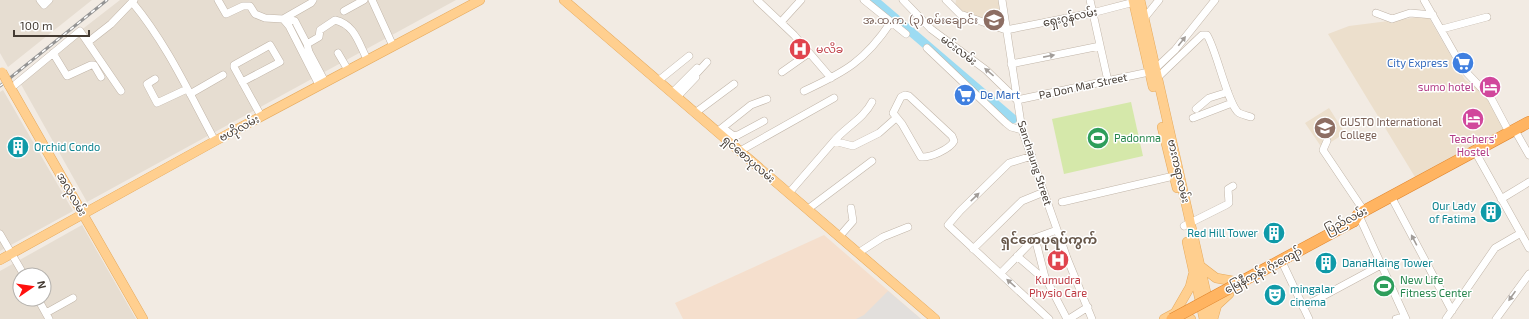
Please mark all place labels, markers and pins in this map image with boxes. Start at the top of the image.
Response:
school or university icon: အ.ထ.က. (၃) စမ်းချောင်း [981,7,1007,33]
place label: အ.ထ.က. (၃) စမ်းချောင်း [863,13,978,29]
hospital icon: မလိခ [787,36,813,62]
place label: မလိခ [816,42,843,55]
supermarket icon: City Express [1450,50,1476,76]
place label: City Express [1387,56,1448,69]
hotel icon: sumo hotel [1477,74,1503,100]
place label: sumo hotel [1418,80,1475,93]
supermarket icon: De Mart [952,82,978,108]
place label: De Mart [980,88,1020,101]
hotel icon: Teachers' Hostel [1460,106,1486,132]
school or university icon: GUSTO International College [1312,115,1338,141]
place label: GUSTO International College [1340,115,1442,141]
sports icon: Padonma [1085,125,1111,151]
place label: Padonma [1114,131,1161,144]
place label: Teachers' Hostel [1449,132,1497,158]
building icon: Orchid Condo [5,134,31,160]
place label: Orchid Condo [34,140,100,153]
place label: Our Lady of Fatima [1429,199,1476,225]
building icon: Our Lady of Fatima [1478,199,1504,225]
building icon: Red Hill Tower [1261,220,1287,246]
place label: Red Hill Tower [1187,226,1259,239]
hospital icon: Kumudra Physio Care [1045,247,1071,273]
building icon: DanaHlaing Tower [1313,250,1339,276]
place label: DanaHlaing Tower [1342,256,1433,269]
place label: Kumudra Physio Care [1029,273,1087,299]
sports icon: New Life Fitness Center [1371,273,1397,299]
place label: New Life Fitness Center [1400,273,1472,299]
theatre icon: mingalar cinema [1262,282,1288,308]
place label: mingalar cinema [1290,282,1335,308]

